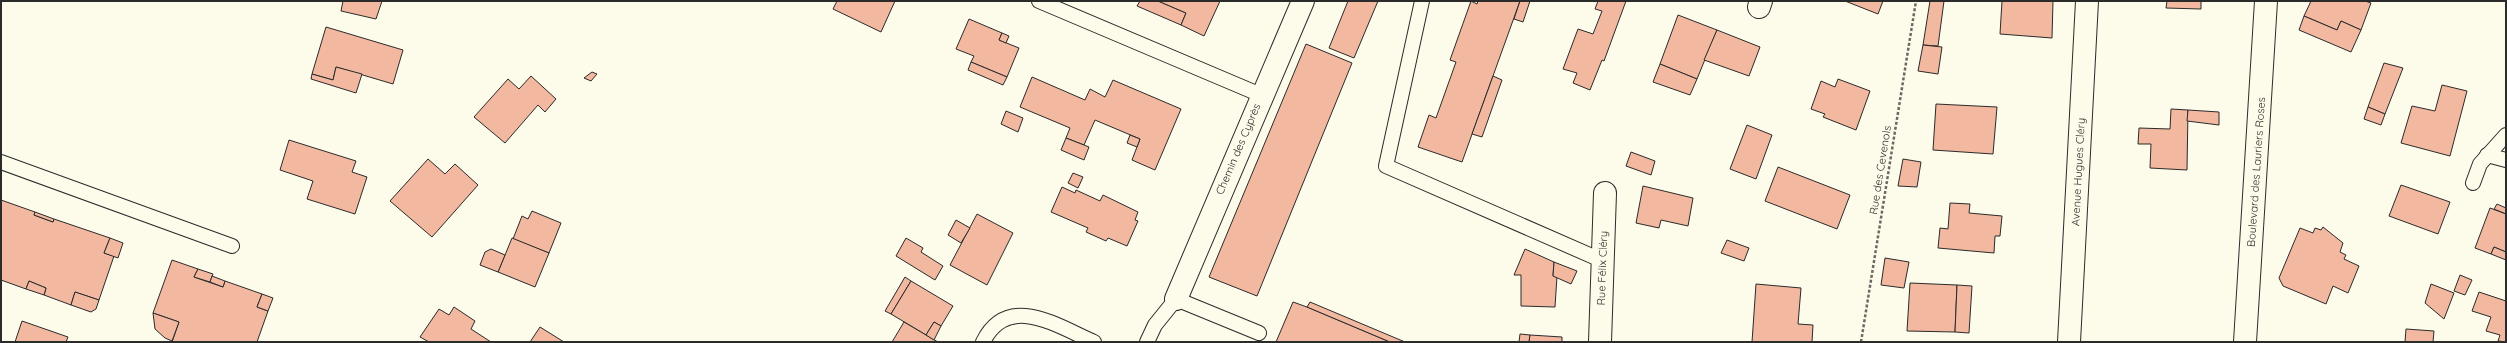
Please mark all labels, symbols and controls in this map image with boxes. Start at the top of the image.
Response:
street label: Boulevard des Lauriers Roses [2244,97,2268,247]
street label: Chemin des Cyprès [1212,101,1264,197]
street label: Avenue Hugues Cléry [2068,118,2088,226]
street label: Rue des Cevenols [1866,125,1894,215]
street label: Rue Félix Cléry [1594,231,1610,305]

